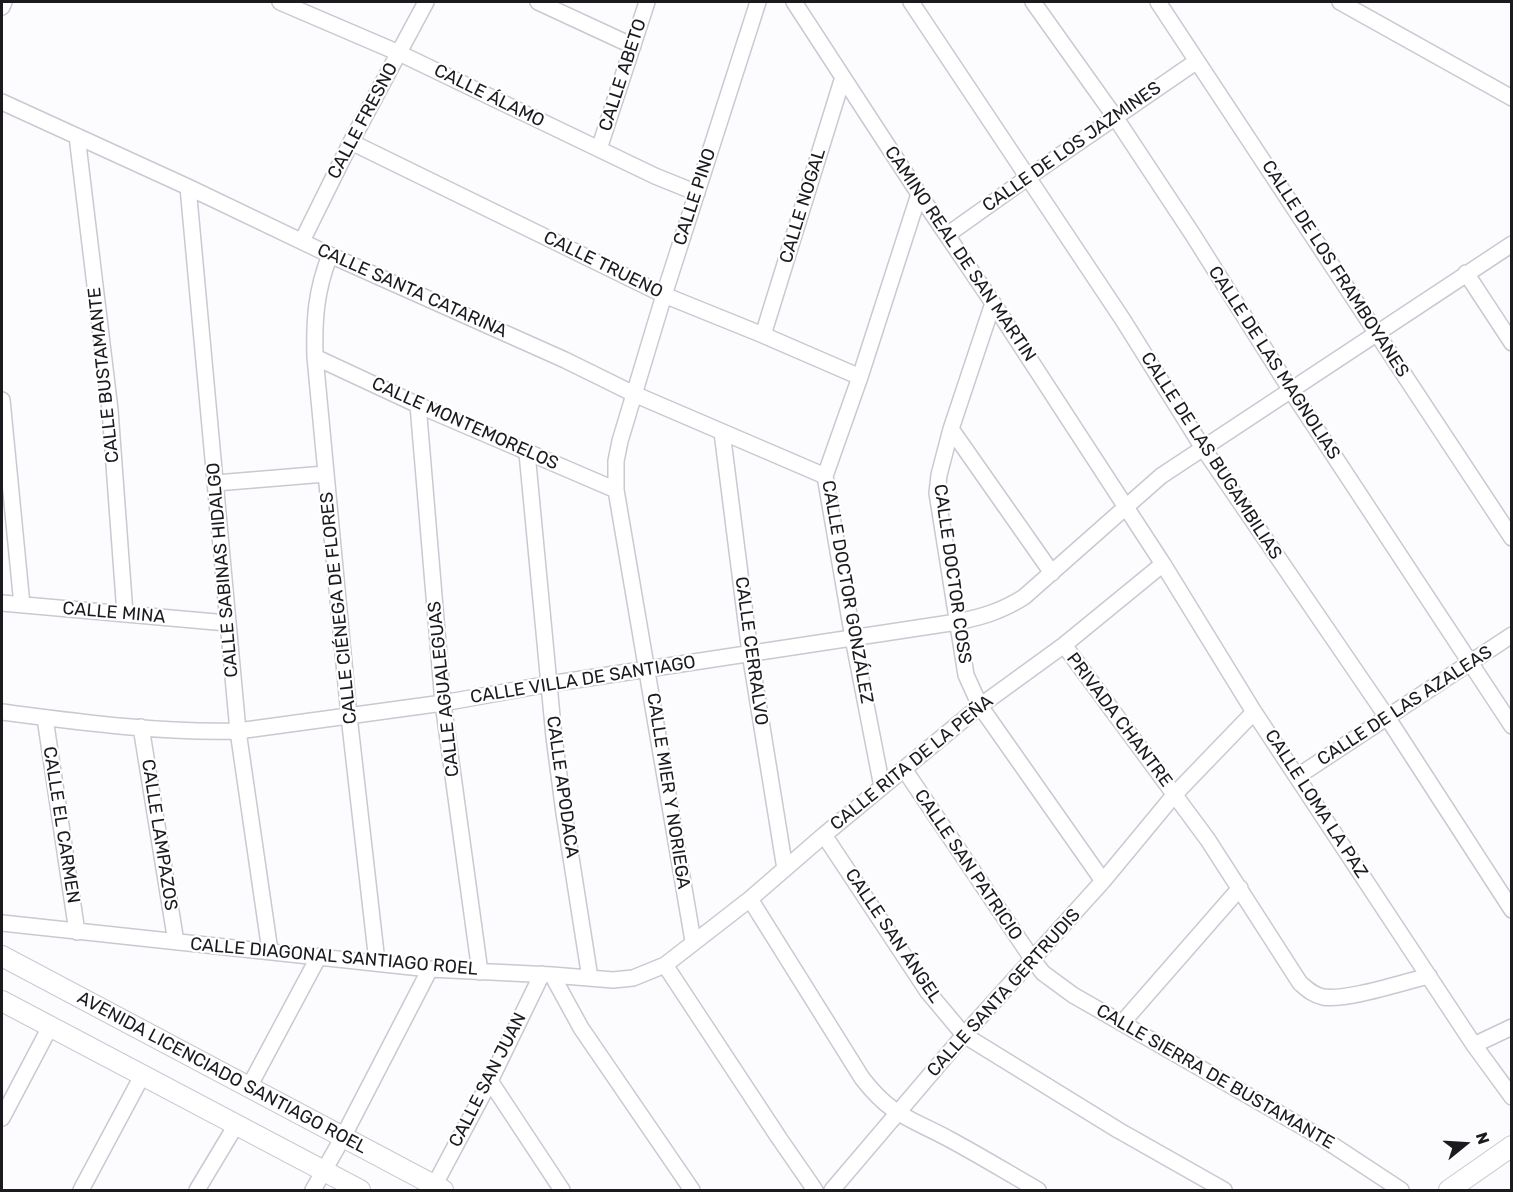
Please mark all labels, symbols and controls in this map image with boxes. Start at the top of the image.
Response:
street label: CALLE ABETO [595,16,651,134]
street label: CALLE FRESNO [323,59,403,183]
street label: CALLE ÁLAMO [430,60,548,132]
street label: CALLE DE LOS JAZMINES [979,77,1165,217]
street label: CAMINO REAL DE SAN MARTIN [880,142,1040,366]
street label: CALLE PINO [669,146,721,248]
street label: CALLE NOGAL [775,146,831,266]
street label: CALLE DE LOS FRAMBOYANES [1257,156,1413,382]
street label: CALLE TRUENO [540,227,666,303]
street label: CALLE SANTA CATARINA [314,239,510,343]
street label: CALLE DE LAS MAGNOLIAS [1203,262,1345,464]
street label: CALLE BUSTAMANTE [84,286,124,464]
street label: CALLE DE LAS BUGAMBILIAS [1136,348,1286,564]
street label: CALLE MONTEMORELOS [368,373,562,475]
street label: CALLE SABINAS HIDALGO [203,462,243,678]
street label: CALLE DOCTOR GONZÁLEZ [817,479,877,705]
street label: CALLE DOCTOR COSS [929,483,975,665]
street label: CALLE CIÉNEGA DE FLORES [316,491,362,725]
street label: CALLE CERRALVO [730,575,772,727]
street label: CALLE MINA [62,598,166,628]
street label: CALLE AGUALEGUAS [424,600,464,778]
street label: CALLE DE LAS AZALEAS [1314,641,1496,771]
street label: PRIVADA CHANTRE [1062,649,1176,791]
street label: CALLE VILLA DE SANTIAGO [469,652,697,708]
street label: CALLE MIER Y NORIEGA [642,691,694,891]
street label: CALLE RITA DE LA PEÑA [826,691,998,835]
street label: CALLE APODACA [541,715,583,859]
street label: CALLE LOMA LA PAZ [1260,726,1372,882]
street label: CALLE EL CARMEN [38,745,84,905]
street label: CALLE LAMPAZOS [136,758,182,912]
street label: CALLE SAN PATRICIO [909,785,1027,945]
street label: CALLE SAN ÁNGEL [840,865,946,1007]
street label: CALLE SANTA GERTRUDIS [923,904,1085,1082]
street label: CALLE DIAGONAL SANTIAGO ROEL [189,934,479,980]
street label: AVENIDA LICENCIADO SANTIAGO ROEL [73,987,371,1159]
street label: CALLE SIERRA DE BUSTAMANTE [1092,1000,1338,1154]
street label: CALLE SAN JUAN [445,1009,531,1151]
north arrow [1435,1114,1495,1174]
text: N [1472,1130,1493,1147]

